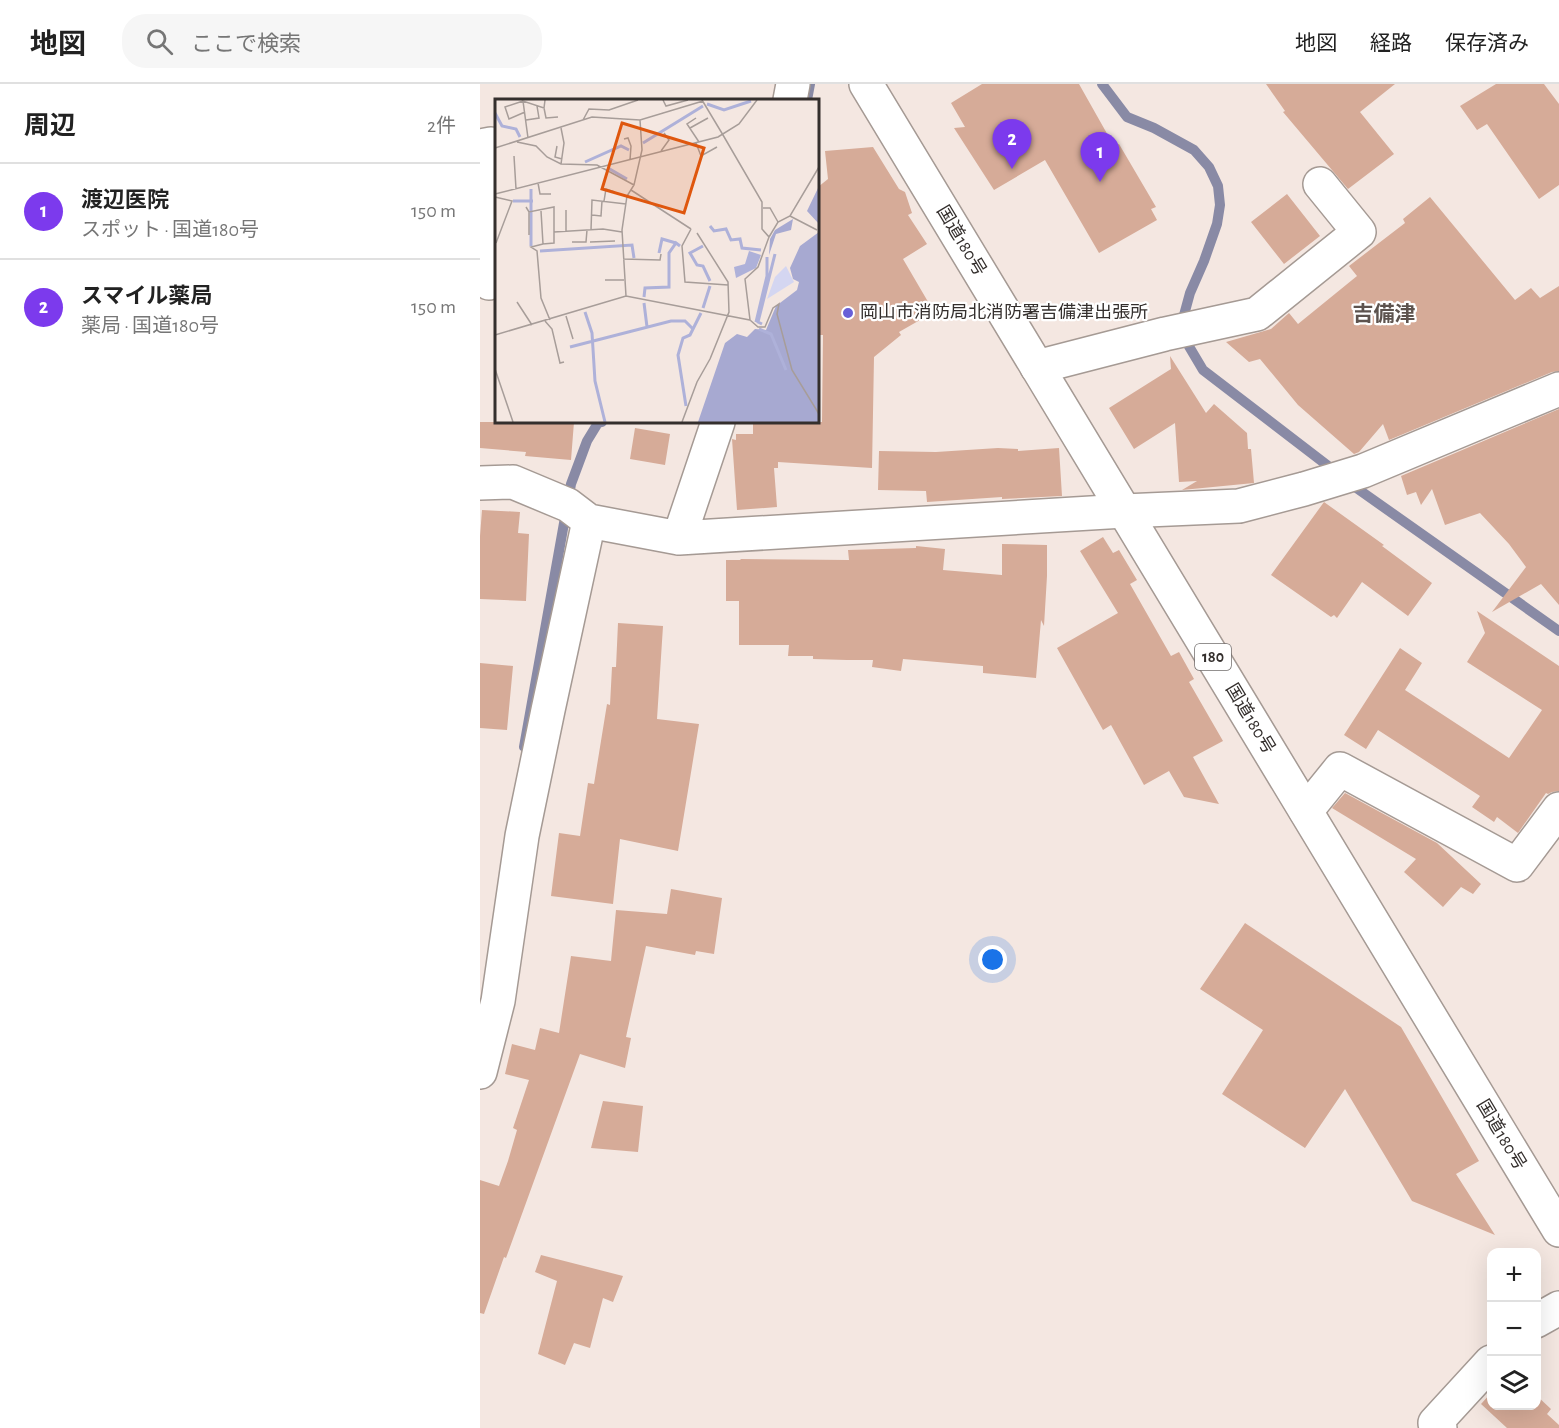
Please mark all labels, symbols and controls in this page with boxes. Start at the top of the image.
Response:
search box [122,14,542,68]
icon: search [143,25,176,58]
text: 地図 [30,31,86,59]
text: ここで検索 [191,33,301,55]
text: 地図 [1295,33,1337,54]
text: 経路 [1370,33,1412,54]
text: 保存済み [1445,33,1529,54]
inset map [495,99,819,423]
text: 周辺 [24,113,76,139]
text: 2件 [427,116,456,136]
pin: 2 [992,120,1032,169]
pin: 1 [1080,132,1120,182]
text: 渡辺医院 [81,189,169,211]
text: 1 [40,201,47,221]
text: 150 m [411,201,456,221]
street label: 国道180号 [933,202,991,279]
text: スポット · 国道180号 [81,220,259,240]
text: スマイル薬局 [81,285,212,307]
text: 2 [39,297,48,317]
text: 150 m [411,297,456,317]
place label: 岡山市消防局北消防署吉備津出張所 [860,302,1148,322]
district label: 吉備津 [1353,303,1416,325]
marker: 岡山市消防局北消防署吉備津出張所 [841,306,855,320]
text: 薬局 · 国道180号 [81,316,219,336]
road number: 180 [1195,644,1231,670]
street label: 国道180号 [1222,680,1280,757]
your location [978,945,1007,974]
street label: 国道180号 [1473,1096,1531,1173]
map controls [1487,1248,1541,1410]
button: + [1487,1248,1541,1302]
button: − [1487,1302,1541,1356]
button: layers [1487,1356,1541,1410]

